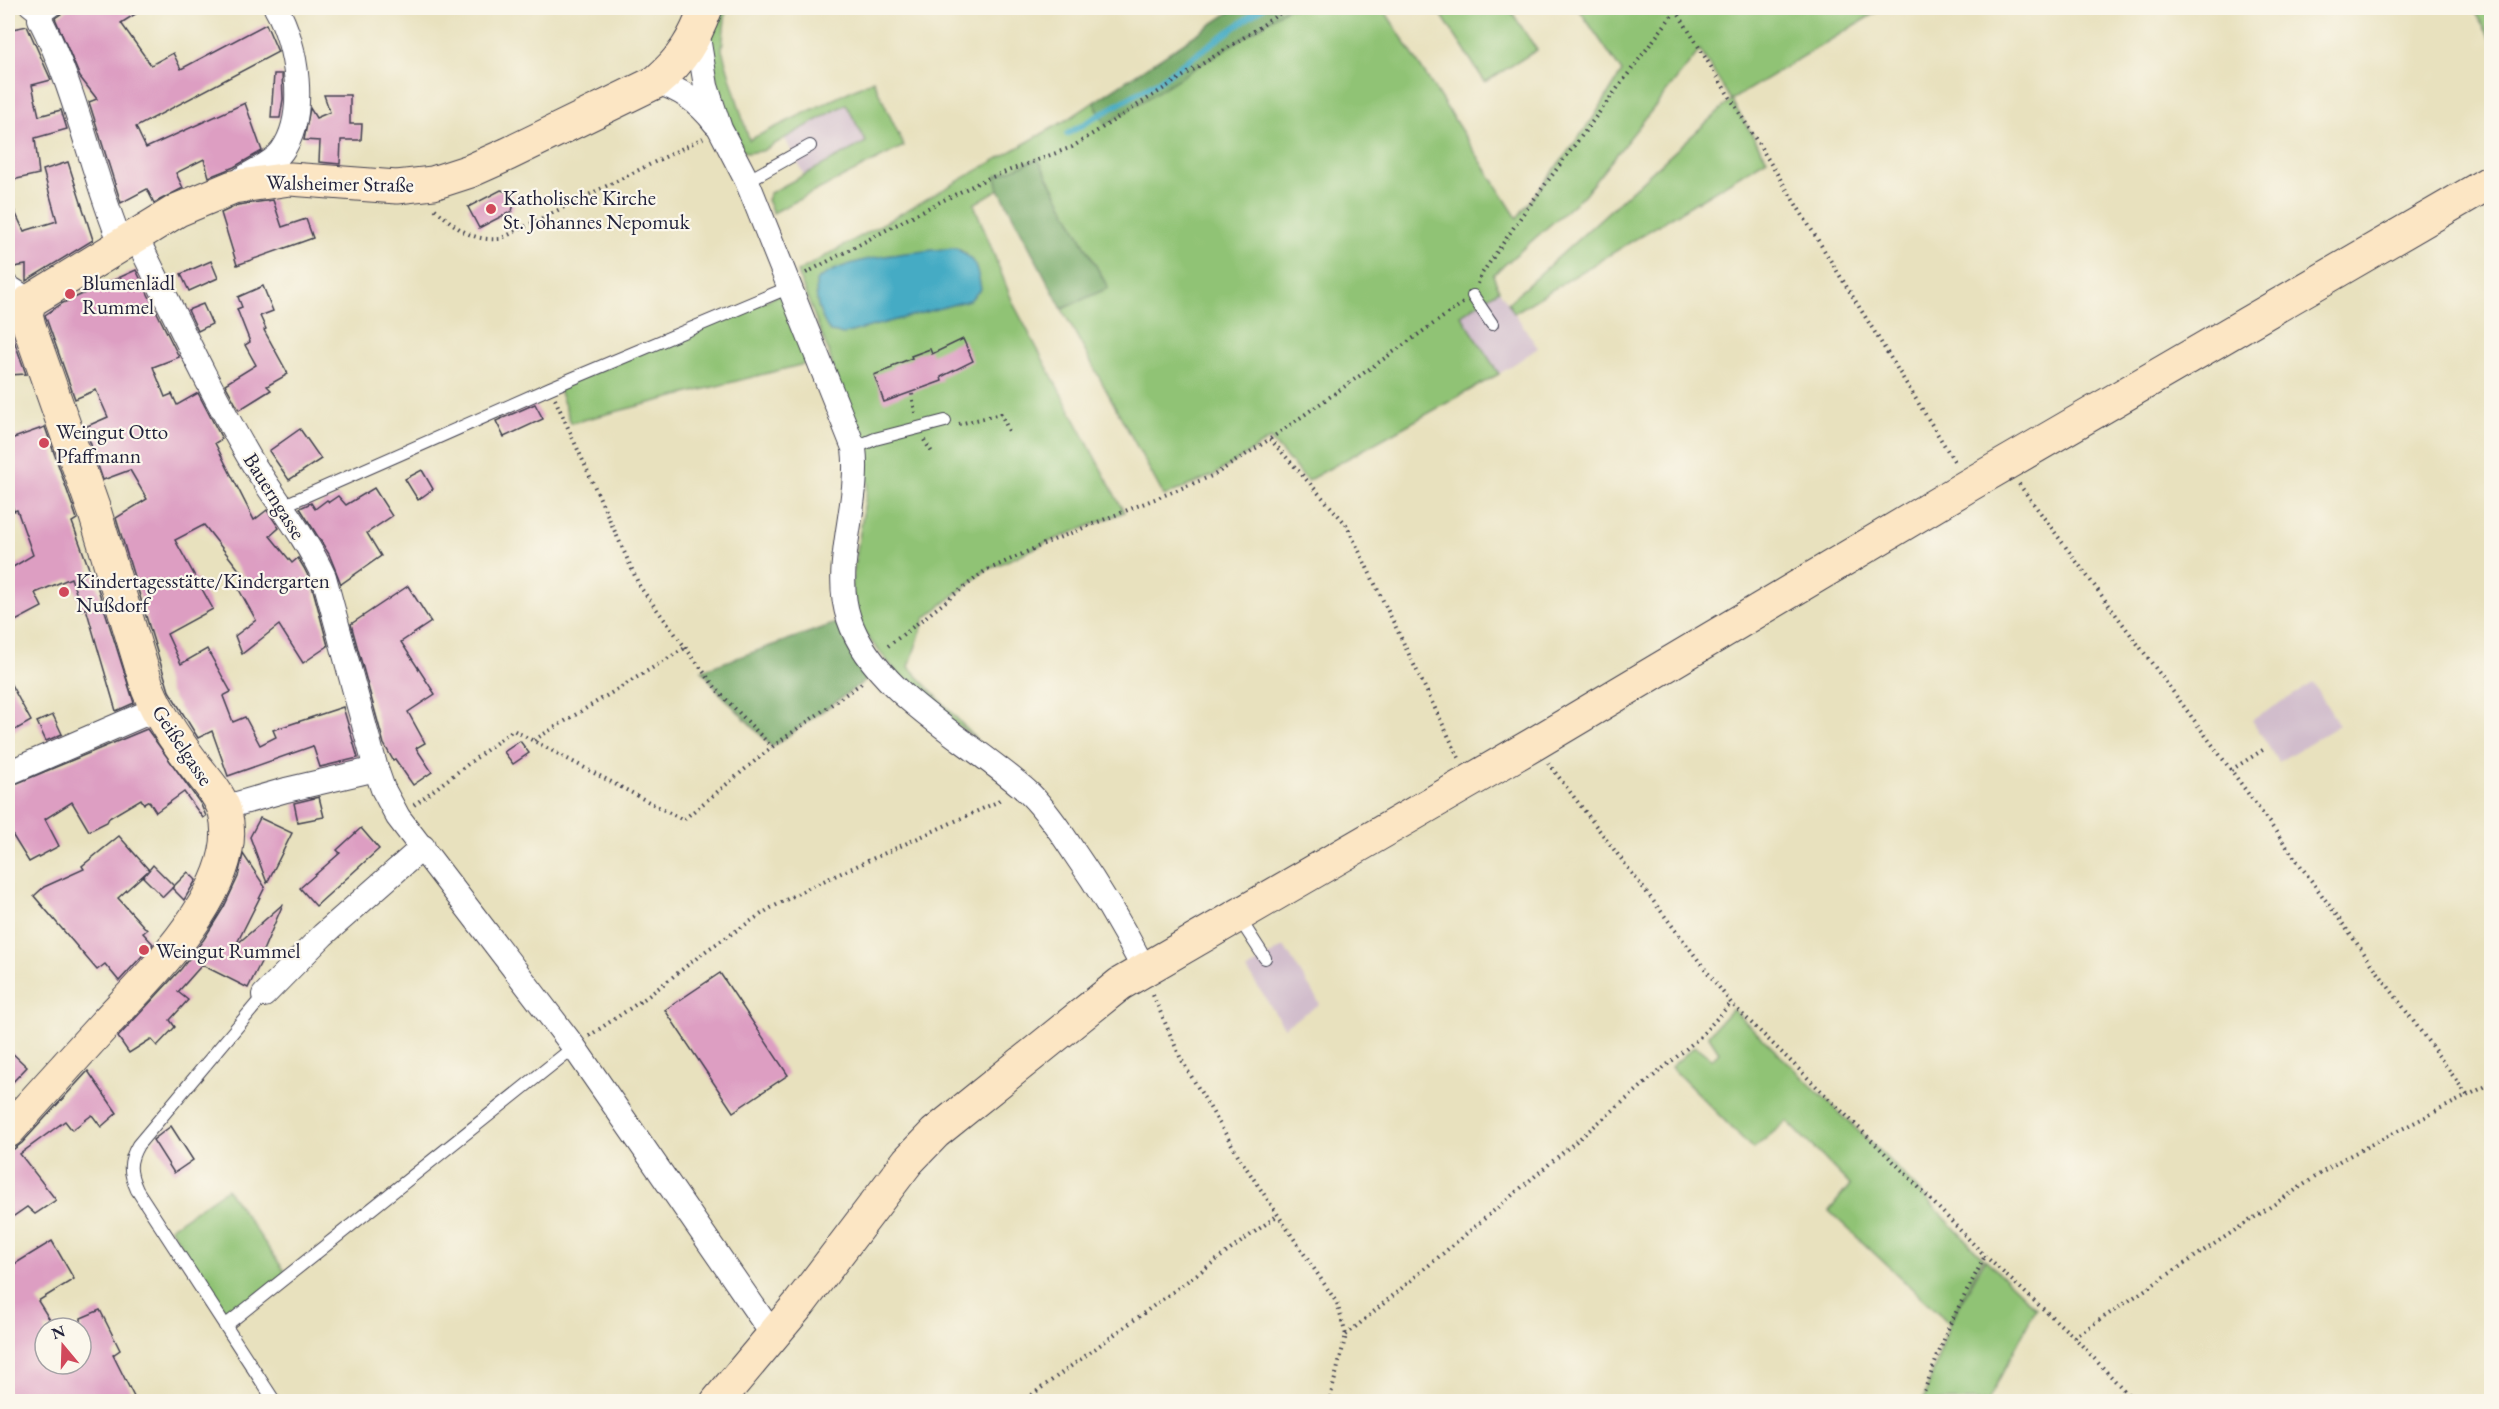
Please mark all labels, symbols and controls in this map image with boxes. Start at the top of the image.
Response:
street label: Walsheimer Straße [266,168,414,198]
place label: Katholische Kirche St. Johannes Nepomuk [503,184,691,235]
marker: Katholische Kirche St. Johannes Nepomuk [484,202,498,216]
place label: Blumenlädl Rummel [82,269,175,320]
marker: Blumenlädl Rummel [63,287,77,301]
place label: Weingut Otto Pfaffmann [56,418,168,469]
marker: Weingut Otto Pfaffmann [37,436,51,450]
street label: Bauerngasse [238,448,312,544]
place label: Kindertagesstätte/Kindergarten Nußdorf [76,567,330,618]
marker: Kindertagesstätte/Kindergarten Nußdorf [57,585,71,599]
street label: Geißelgasse [146,699,220,791]
place label: Weingut Rummel [156,937,301,964]
marker: Weingut Rummel [137,943,151,957]
north arrow [33,1316,93,1376]
text: N [49,1320,68,1344]

